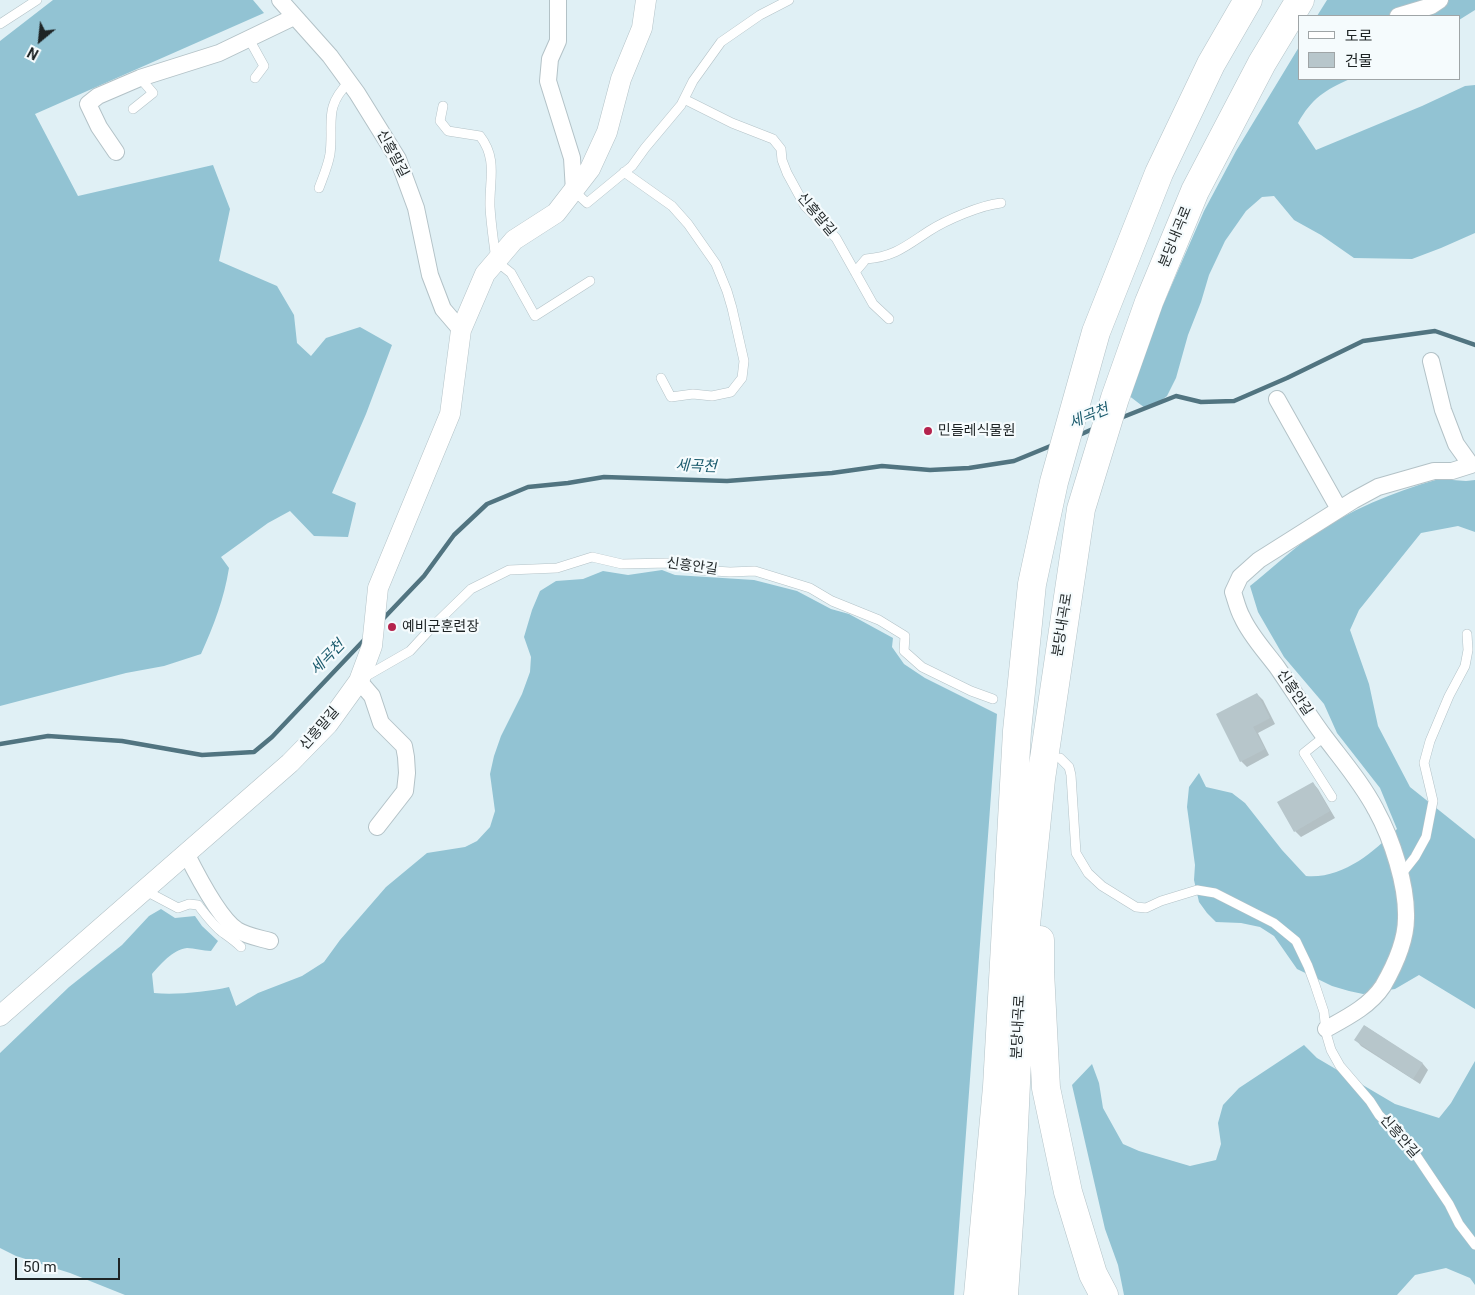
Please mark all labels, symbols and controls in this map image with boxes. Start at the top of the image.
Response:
north arrow [15,15,65,65]
legend [1298,15,1460,80]
text: 도로 [1345,27,1373,45]
text: N [25,44,41,63]
text: 건물 [1345,52,1373,70]
street label: 신흥말길 [372,127,412,181]
street label: 신흥말길 [793,190,839,240]
street label: 분당내곡로 [1156,204,1196,270]
water label: 세곡천 [1066,401,1112,433]
place label: 민들레식물원 [938,423,1015,439]
marker: 민들레식물원 [922,425,934,437]
water label: 세곡천 [675,457,717,477]
street label: 신흥안길 [665,555,719,579]
street label: 분당내곡로 [1050,592,1076,658]
place label: 예비군훈련장 [402,619,479,635]
marker: 예비군훈련장 [386,621,398,633]
water label: 세곡천 [307,637,349,679]
street label: 신흥안길 [1273,667,1315,719]
street label: 신흥말길 [297,704,343,754]
street label: 분당내곡로 [1009,994,1029,1060]
street label: 신흥안길 [1376,1112,1422,1162]
scale bar [18,1248,122,1280]
text: 50 m [23,1258,57,1276]

